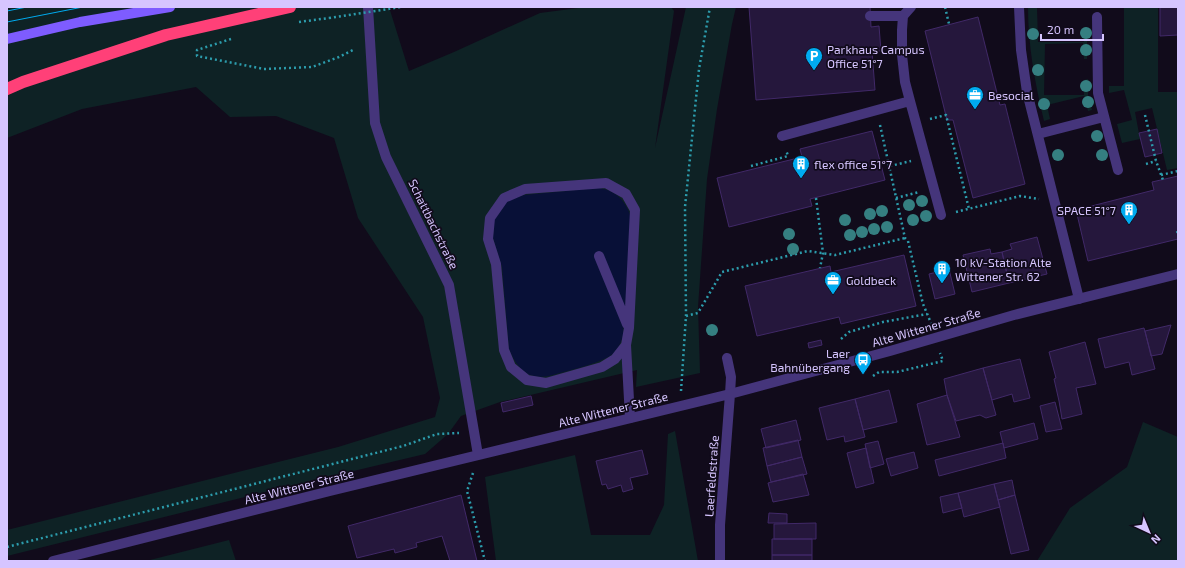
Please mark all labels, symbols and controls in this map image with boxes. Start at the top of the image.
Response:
scale bar [1041,16,1103,42]
text: 20 m [1047,22,1074,36]
place label: Parkhaus Campus Office 51°7 [827,42,925,70]
parking icon: Parkhaus Campus Office 51°7 [804,46,824,71]
office icon: Besocial [965,85,985,110]
place label: Besocial [988,88,1034,102]
building icon: flex office 51°7 [791,154,811,179]
place label: flex office 51°7 [814,157,892,171]
street label: Schattbachstraße [406,177,462,271]
building icon: SPACE 51°7 [1119,200,1139,225]
place label: SPACE 51°7 [1057,203,1116,217]
place label: 10 kV-Station Alte Wittener Str. 62 [955,255,1052,283]
building icon: 10 kV-Station Alte Wittener Str. 62 [932,259,952,284]
office icon: Goldbeck [823,270,843,295]
place label: Goldbeck [846,273,896,287]
street label: Alte Wittener Straße [870,305,982,349]
place label: Laer Bahnübergang [770,346,850,374]
bus stop icon: Laer Bahnübergang [853,350,873,375]
street label: Alte Wittener Straße [557,389,669,429]
street label: Laerfeldstraße [701,435,721,517]
street label: Alte Wittener Straße [243,466,355,506]
north arrow [1129,512,1169,552]
text: N [1149,532,1164,547]

